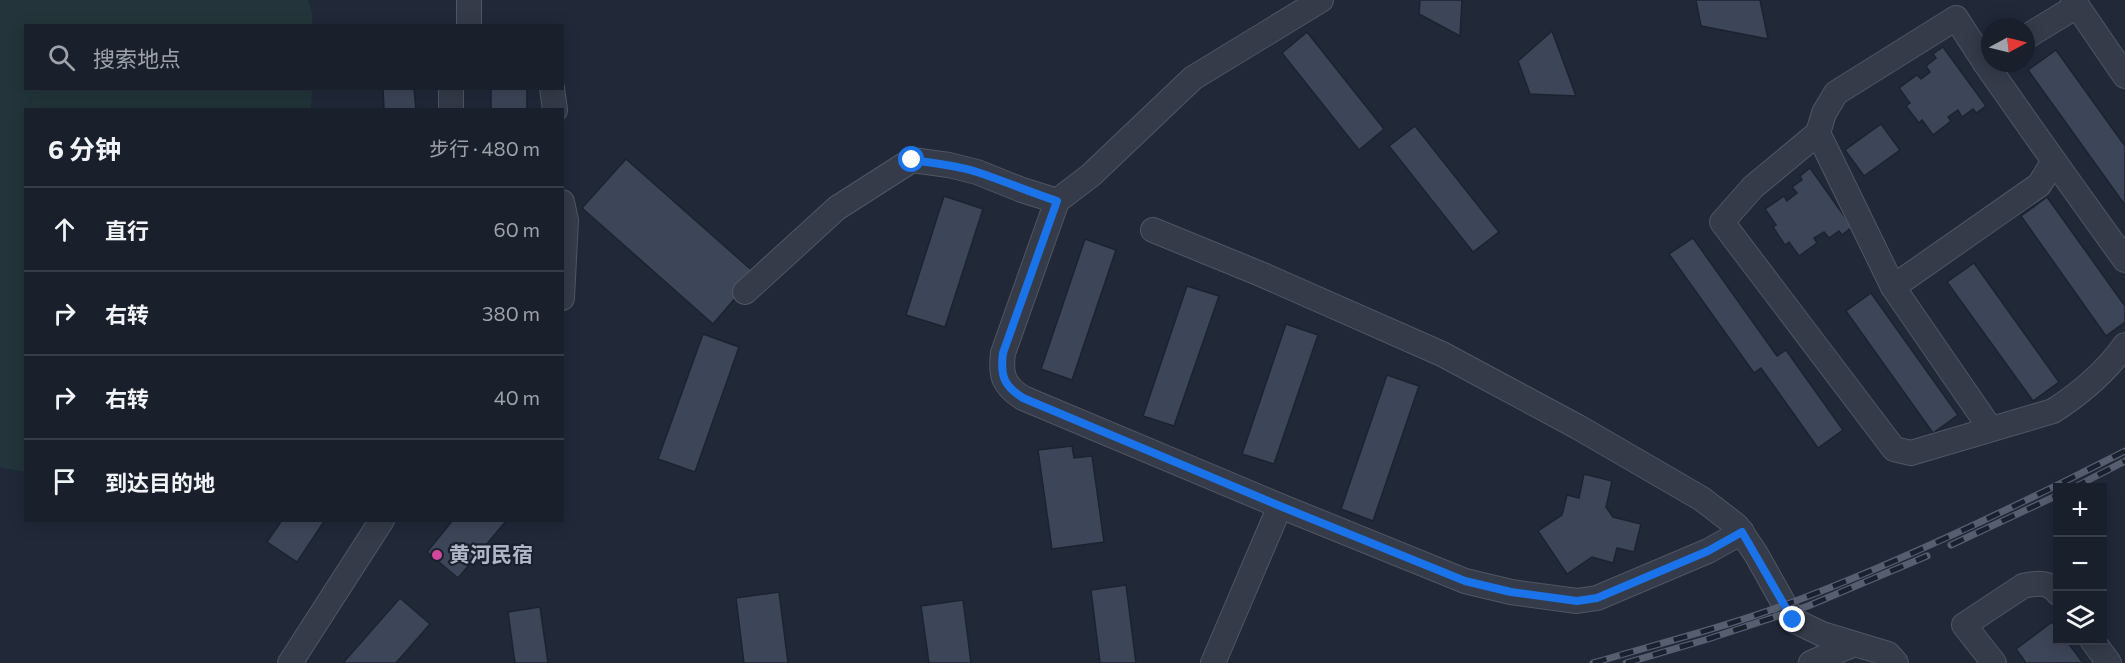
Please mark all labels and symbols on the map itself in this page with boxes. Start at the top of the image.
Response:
north arrow [1981,18,2035,72]
route start [898,146,924,172]
place label: 黄河民宿 [449,541,533,566]
marker: 黄河民宿 [430,548,444,562]
route end [1779,606,1805,632]

